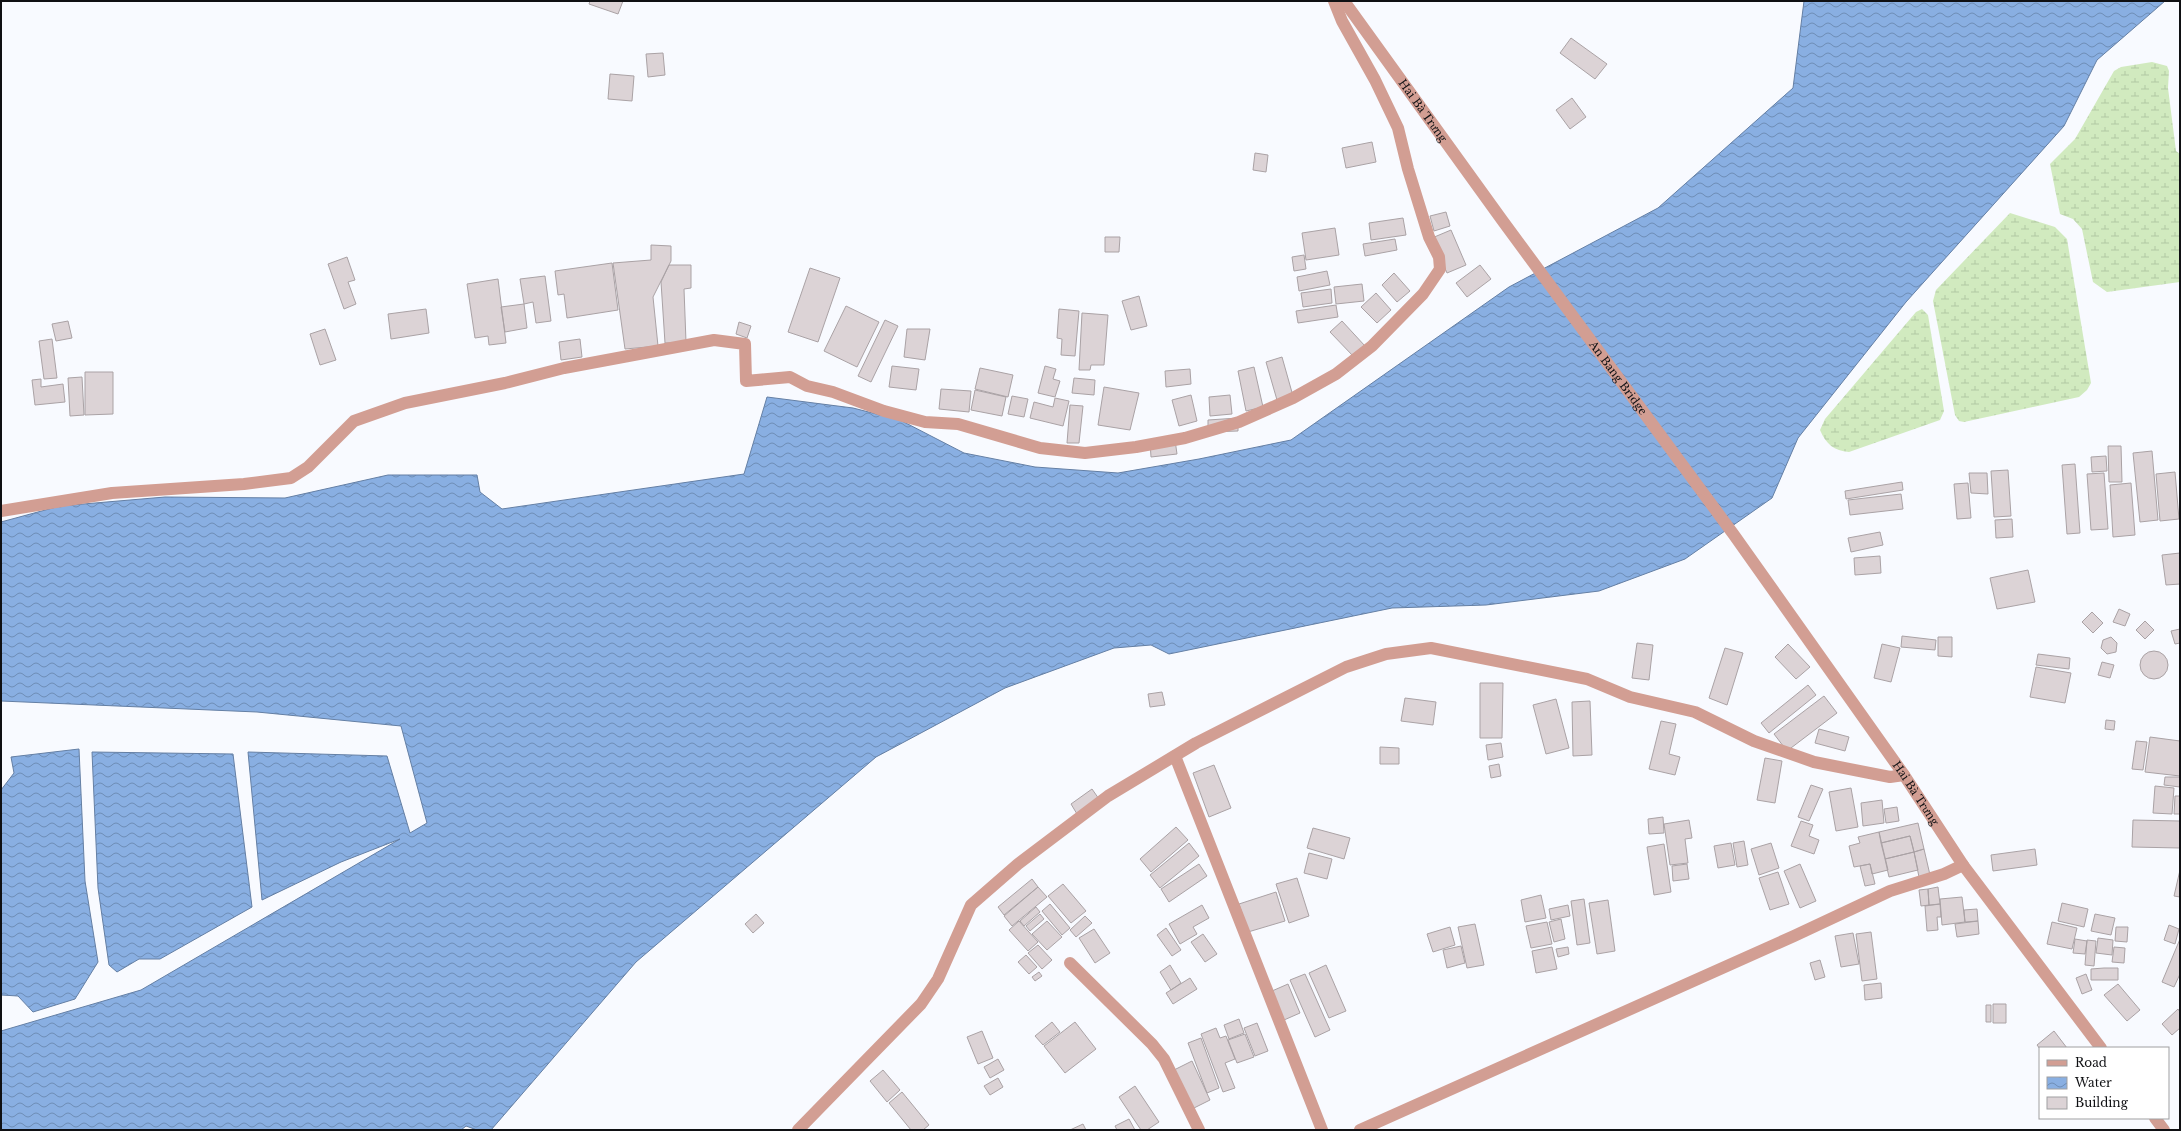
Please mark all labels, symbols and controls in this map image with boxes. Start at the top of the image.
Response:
street label: Hai Bà Trưng [1396,76,1451,145]
street label: An Bang Bridge [1586,337,1650,418]
street label: Hai Bà Trưng [1889,758,1942,828]
legend [2039,1047,2169,1119]
text: Road [2075,1055,2107,1070]
text: Water [2074,1075,2112,1090]
text: Building [2075,1095,2129,1110]

